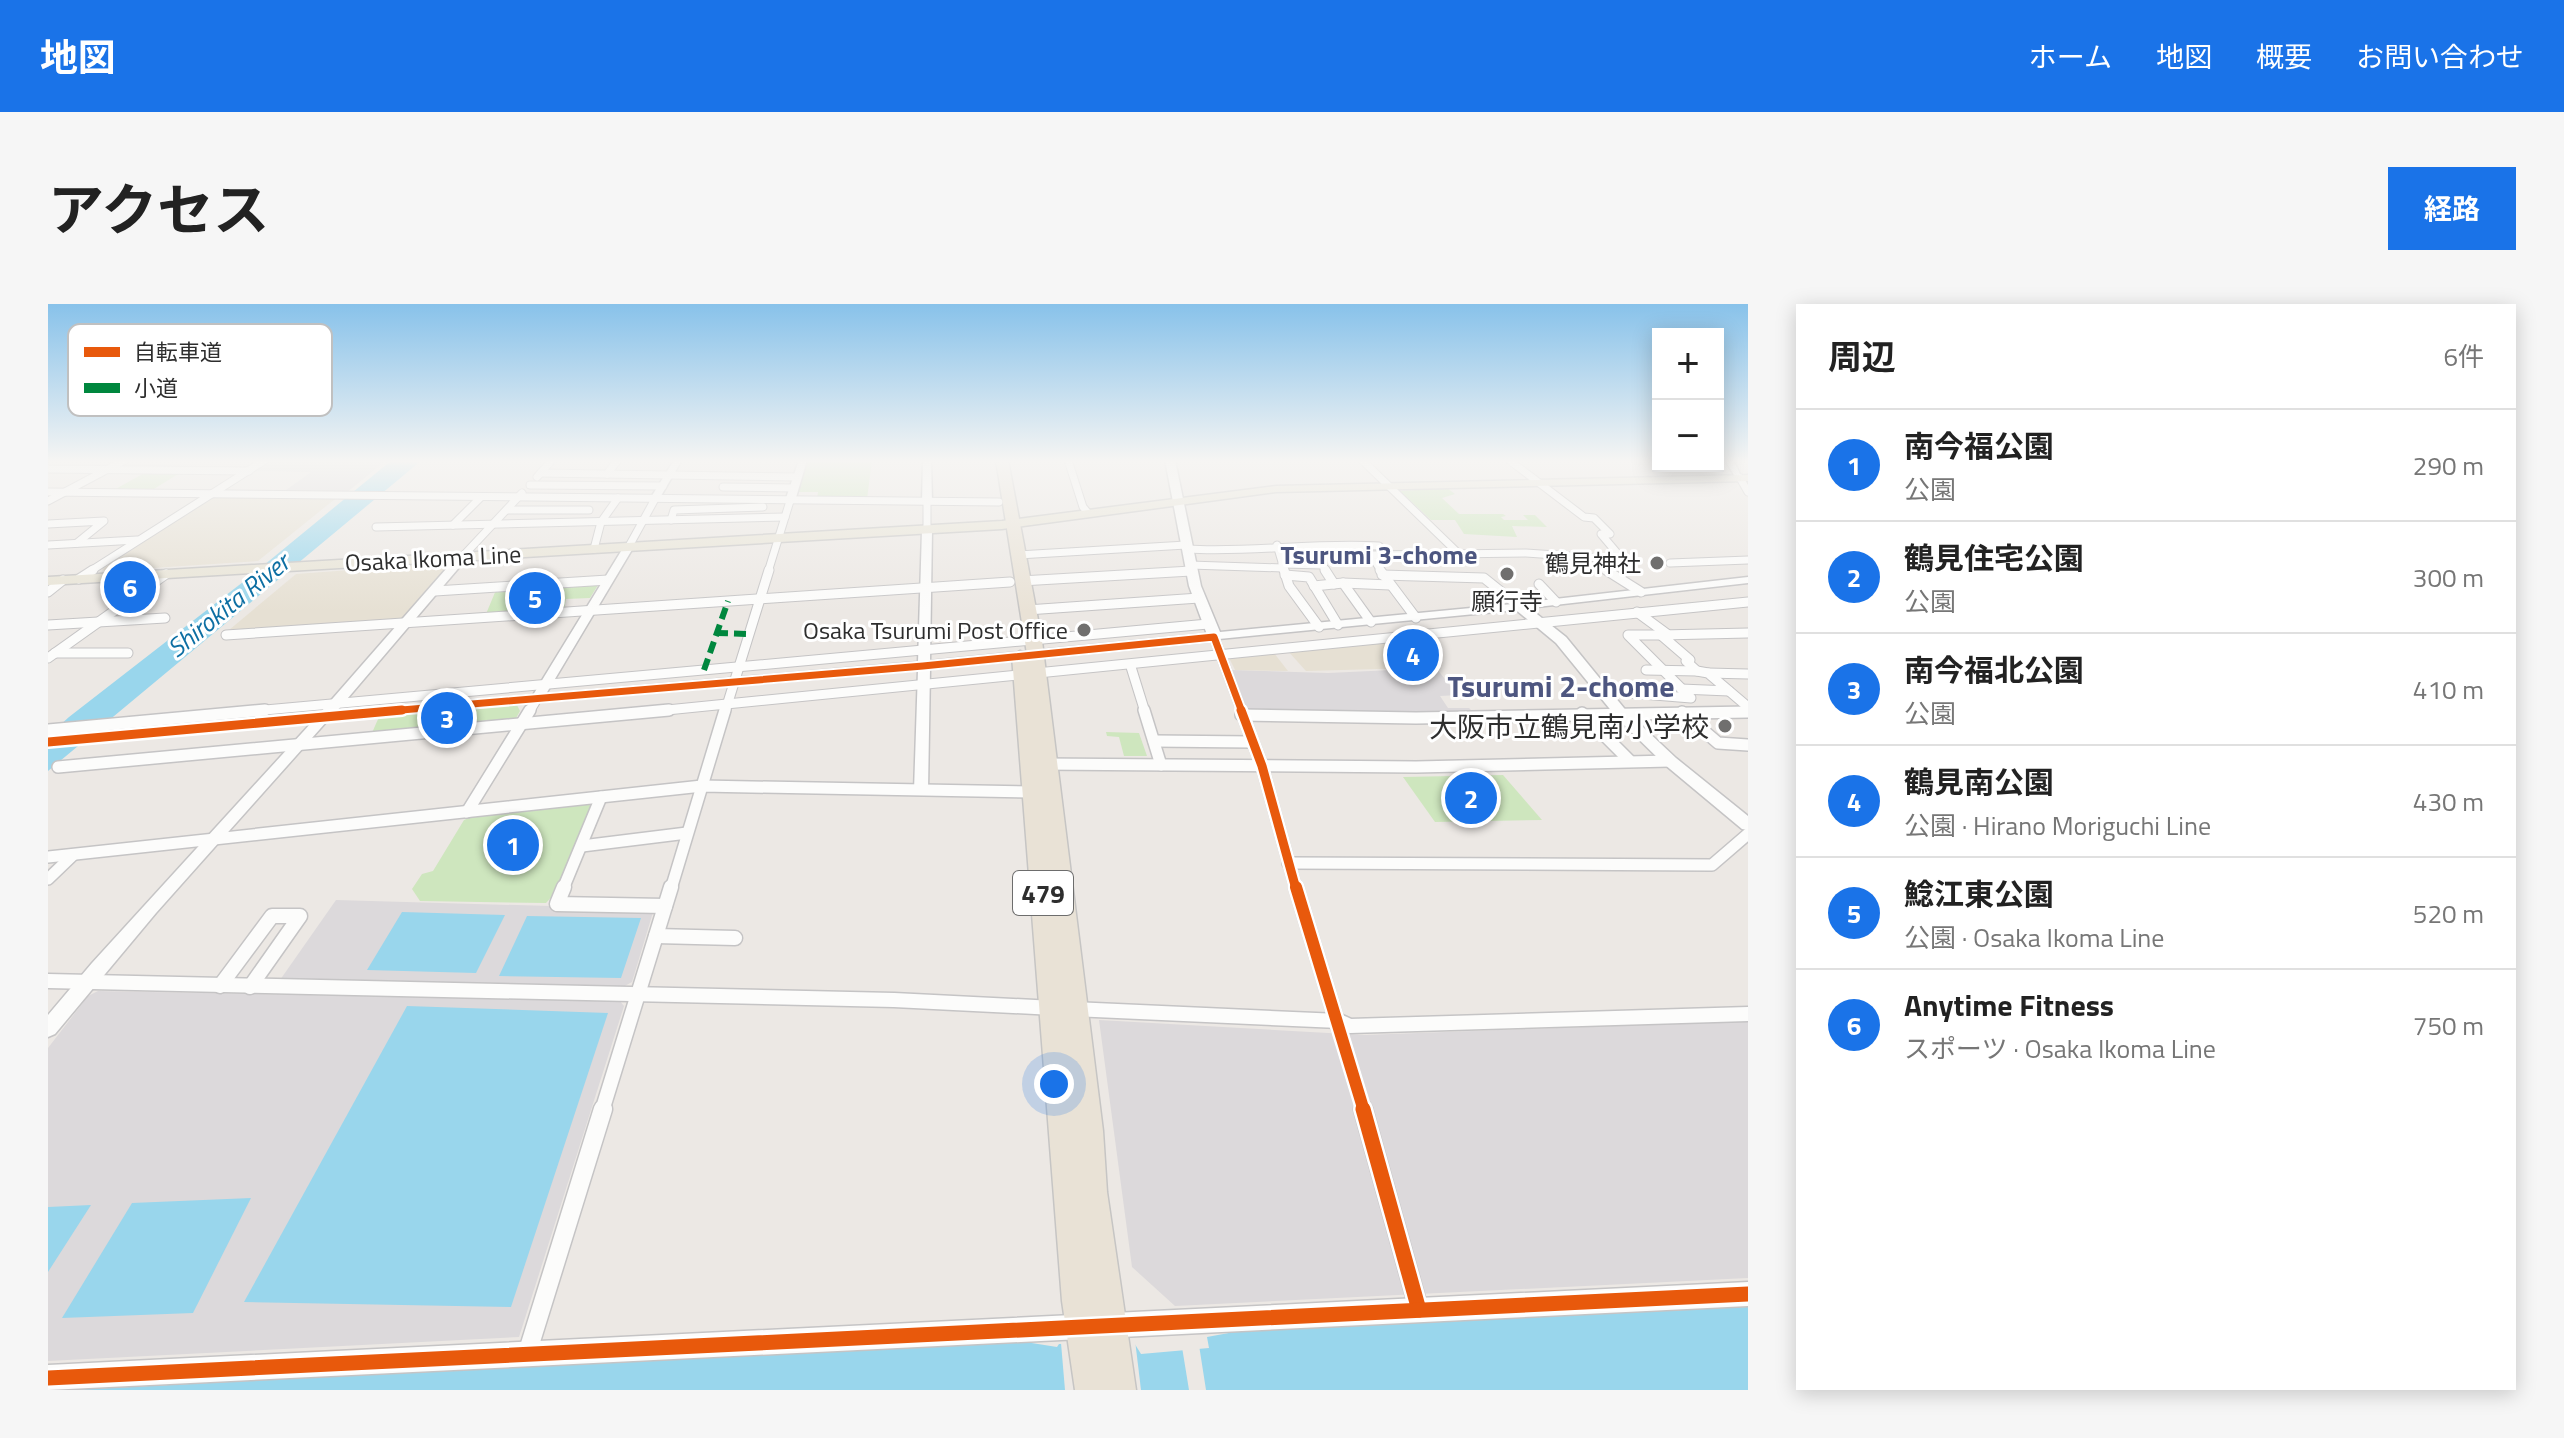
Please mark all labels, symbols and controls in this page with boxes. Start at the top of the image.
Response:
text: 地図 [40,28,116,86]
text: ホーム [2029,35,2112,78]
text: 地図 [2156,35,2212,78]
text: 概要 [2256,35,2312,78]
text: お問い合わせ [2356,35,2524,78]
text: アクセス [48,167,269,252]
button: 経路 [2388,167,2516,250]
legend [68,324,332,416]
map controls [1652,328,1724,472]
button: + [1652,328,1724,400]
text: 周辺 [1828,330,1896,382]
text: 自転車道 [134,335,222,369]
text: 6件 [2443,337,2484,376]
text: 小道 [134,371,178,405]
button: − [1652,400,1724,472]
text: 南今福公園 [1904,423,2054,469]
text: 1 [1847,446,1861,485]
text: 290 m [2413,446,2484,485]
text: 公園 [1904,470,1956,509]
street label: Osaka Ikoma Line [344,535,522,581]
district label: Tsurumi 3-chome [1281,535,1477,574]
text: 鶴見住宅公園 [1904,535,2084,581]
water label: Shirokita River [158,542,300,667]
place label: 鶴見神社 [1545,545,1641,581]
marker: 鶴見神社 [1648,554,1666,572]
pin: 6 [104,557,156,617]
text: 2 [1847,558,1861,597]
text: 300 m [2413,558,2484,597]
marker: 願行寺 [1498,565,1516,583]
pin: 5 [509,568,561,628]
text: 公園 [1904,582,1956,621]
place label: 願行寺 [1471,583,1543,619]
place label: Osaka Tsurumi Post Office [803,612,1068,648]
marker: Osaka Tsurumi Post Office [1075,621,1093,639]
pin: 4 [1387,625,1439,685]
text: 南今福北公園 [1904,647,2084,693]
district label: Tsurumi 2-chome [1447,663,1675,709]
text: 3 [1847,670,1861,709]
text: 410 m [2413,670,2484,709]
pin: 3 [421,688,473,748]
text: 公園 [1904,694,1956,733]
place label: 大阪市立鶴見南小学校 [1429,705,1709,748]
marker: 大阪市立鶴見南小学校 [1716,717,1734,735]
text: 鶴見南公園 [1904,759,2054,805]
pin: 2 [1445,768,1497,828]
text: 4 [1847,782,1861,821]
text: 430 m [2413,782,2484,821]
text: 公園 · Hirano Moriguchi Line [1904,806,2211,845]
pin: 1 [487,815,539,875]
road number: 479 [1013,871,1073,915]
text: 鯰江東公園 [1904,871,2054,917]
text: 5 [1847,894,1861,933]
text: 520 m [2413,894,2484,933]
text: 公園 · Osaka Ikoma Line [1904,918,2164,957]
text: Anytime Fitness [1904,982,2114,1028]
text: 6 [1847,1006,1861,1045]
text: 750 m [2413,1006,2484,1045]
text: スポーツ · Osaka Ikoma Line [1904,1029,2216,1068]
your location [1034,1064,1074,1104]

